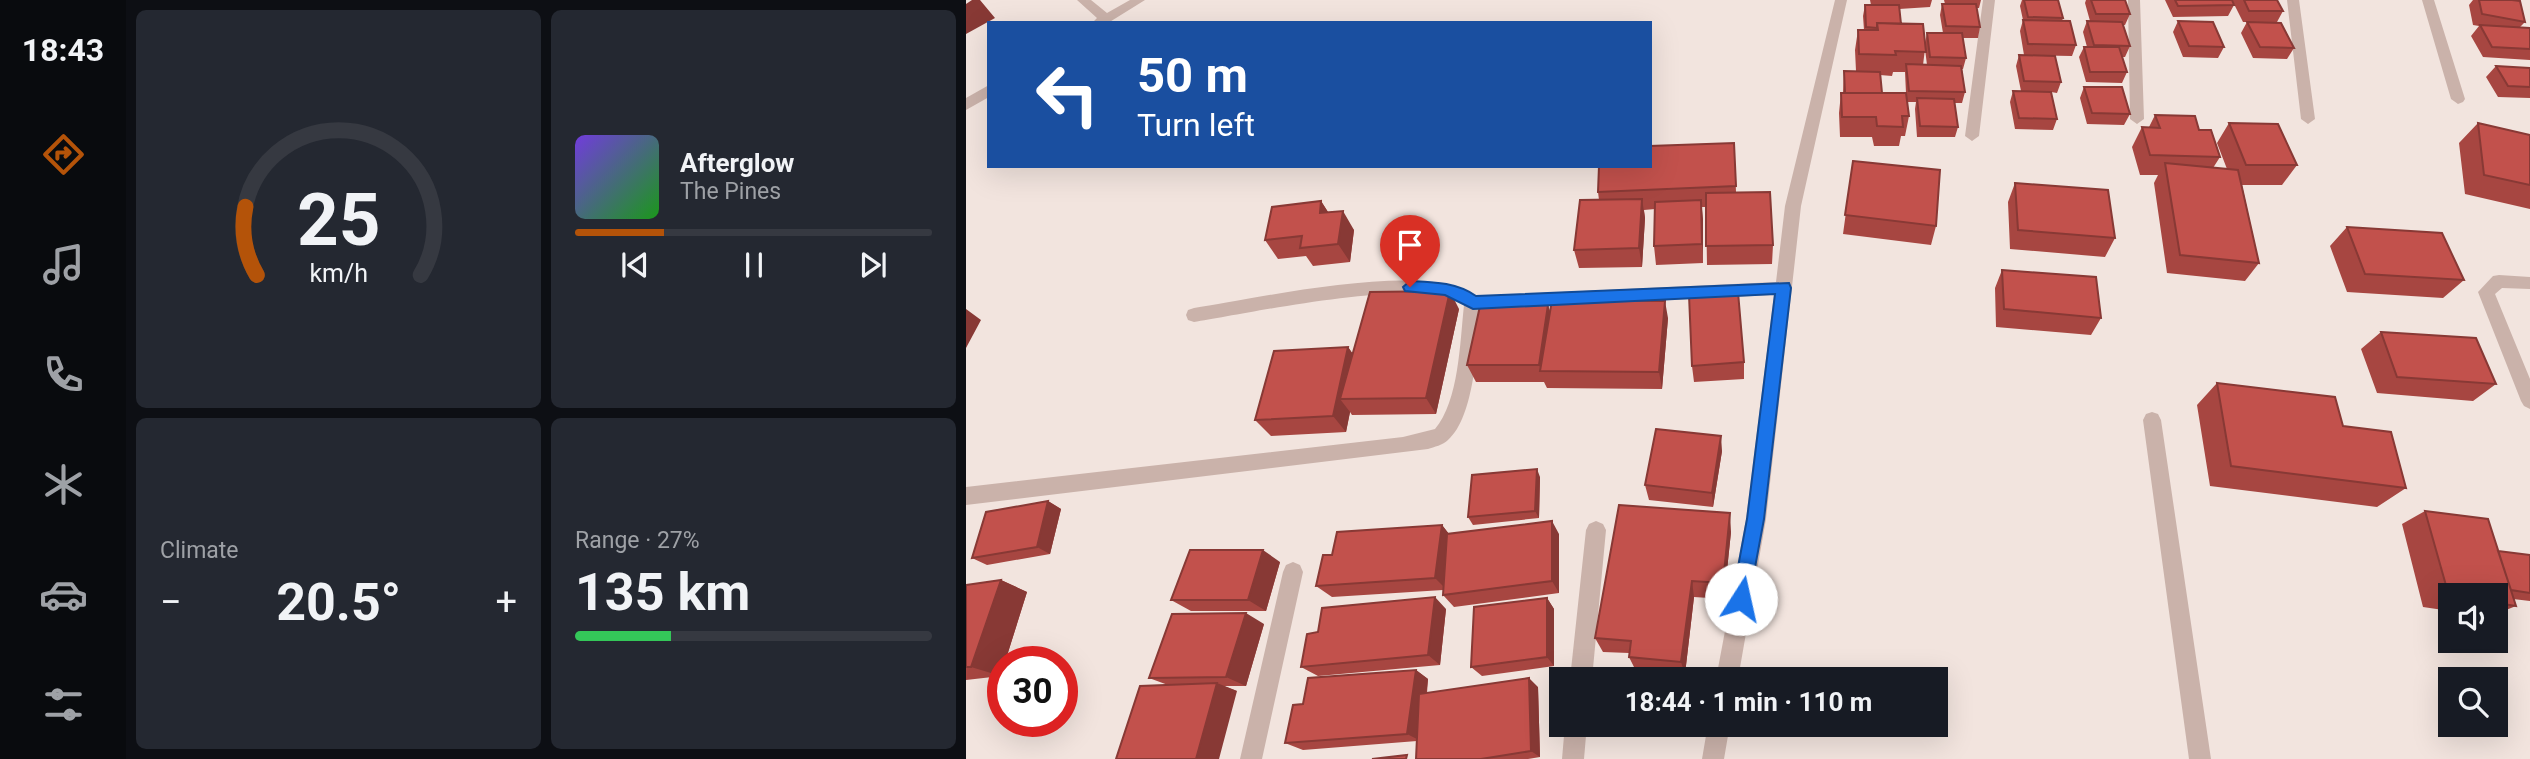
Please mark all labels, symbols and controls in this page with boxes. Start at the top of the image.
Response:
text: 18:43 [22,31,104,69]
text: 50 m [1137,47,1248,104]
icon: left [1022,49,1113,140]
text: Turn left [1137,106,1255,144]
icon: directions [39,130,88,179]
text: Afterglow [680,148,794,178]
text: 25 [297,178,380,264]
text: The Pines [680,178,781,205]
pin [1380,215,1440,287]
icon: arrive [1391,226,1429,264]
icon: music [39,240,88,289]
icon: previous [616,246,654,284]
icon: pause [735,246,773,284]
icon: next [854,246,892,284]
text: km/h [309,259,368,288]
icon: phone [39,350,88,399]
icon: climate [39,460,88,509]
text: Range · 27% [575,527,700,554]
text: Climate [160,537,239,564]
text: 135 km [575,562,750,623]
position arrow [1704,562,1778,636]
icon: car [39,570,88,619]
text: 20.5° [276,572,401,633]
text: − [160,580,182,624]
text: + [495,580,517,624]
map controls [2438,583,2508,737]
button: sound [2438,583,2508,653]
speed limit sign: 30 [987,646,1078,737]
button: search [2438,667,2508,737]
icon: filters [39,680,88,729]
text: 18:44 · 1 min · 110 m [1625,687,1872,717]

